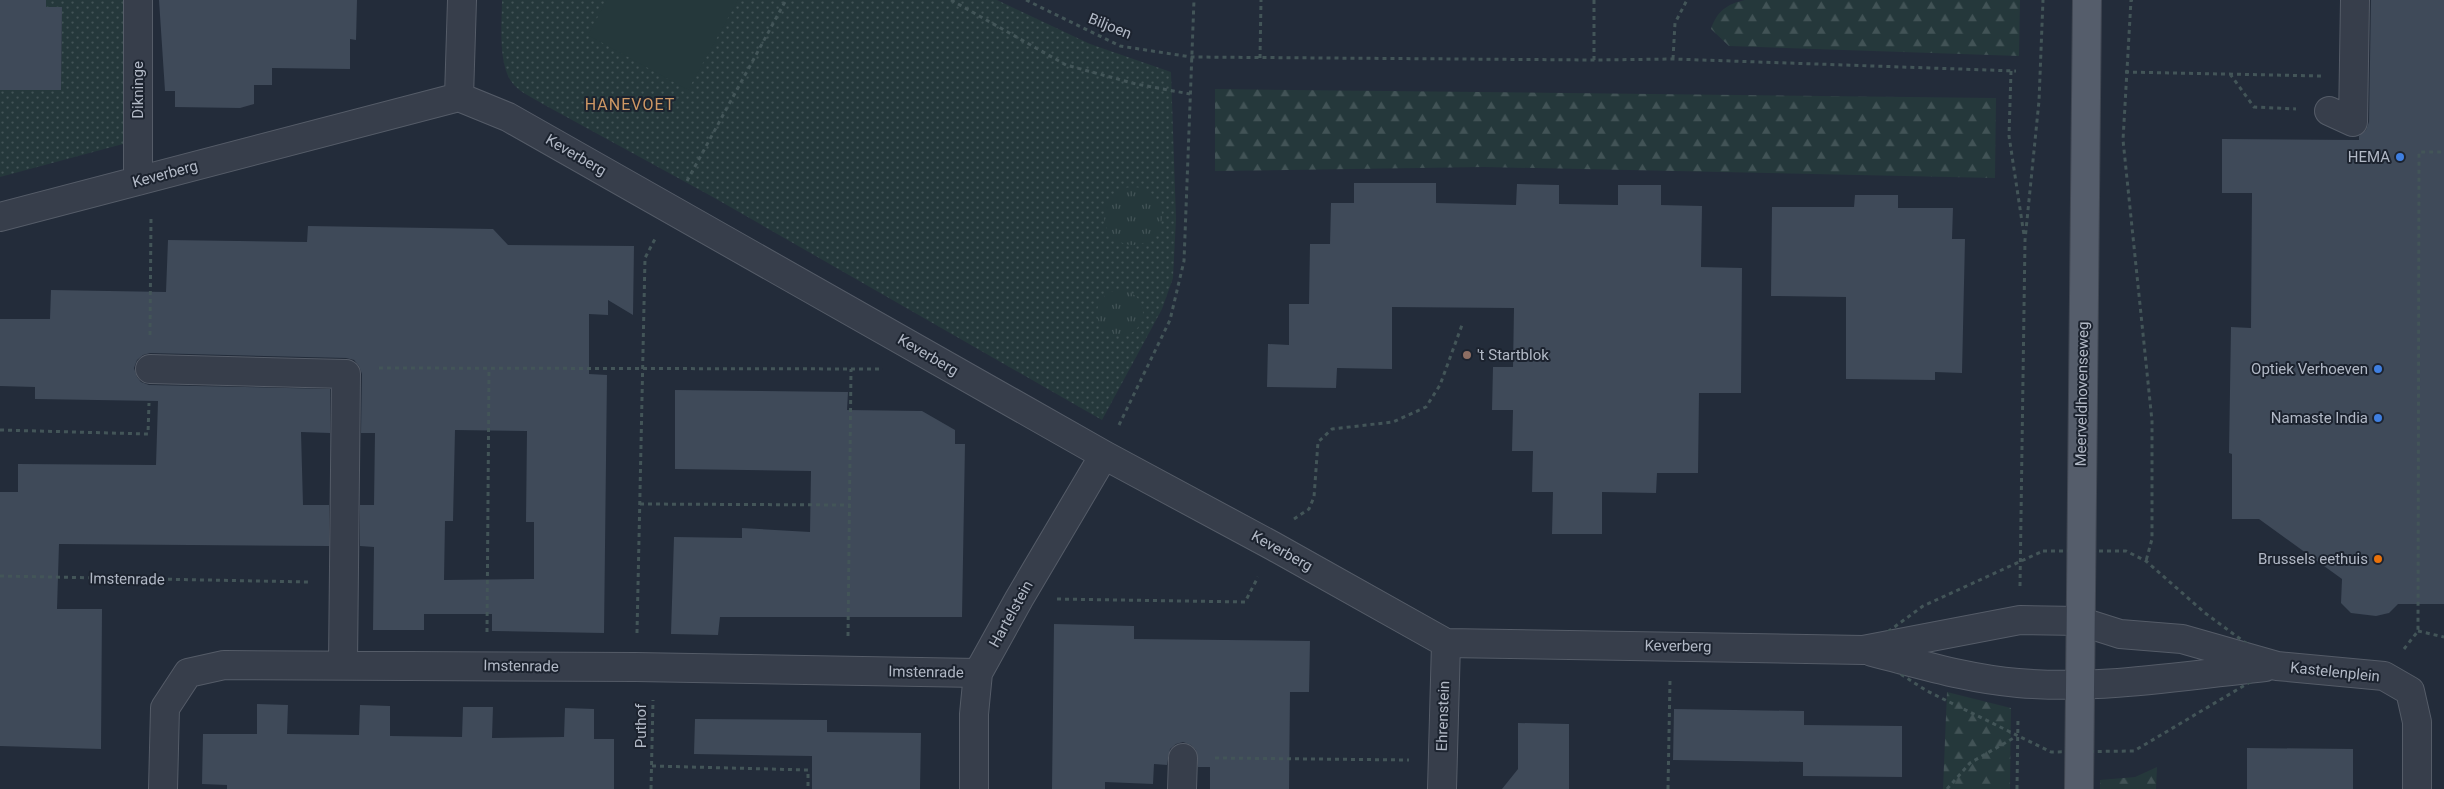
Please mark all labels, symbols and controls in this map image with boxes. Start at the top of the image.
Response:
street label: Biljoen [1086,9,1134,43]
street label: Dikninge [129,61,147,119]
district label: HANEVOET [585,95,675,114]
street label: Keverberg [542,130,610,180]
place label: HEMA [2348,148,2390,166]
marker: HEMA [2394,151,2406,163]
street label: Keverberg [130,157,200,191]
street label: Meerveldhovenseweg [2072,321,2092,467]
street label: Keverberg [894,330,962,380]
place label: 't Startblok [1477,346,1549,364]
marker: 't Startblok [1461,349,1473,361]
place label: Optiek Verhoeven [2251,360,2368,378]
marker: Optiek Verhoeven [2372,363,2384,375]
place label: Namaste India [2271,409,2368,427]
marker: Namaste India [2372,412,2384,424]
street label: Keverberg [1248,527,1316,575]
place label: Brussels eethuis [2258,550,2368,568]
marker: Brussels eethuis [2372,553,2384,565]
street label: Imstenrade [89,569,165,589]
street label: Hartelstein [985,578,1037,650]
street label: Keverberg [1644,636,1712,656]
street label: Imstenrade [483,656,559,676]
street label: Kastelenplein [2289,658,2381,686]
street label: Imstenrade [888,662,964,682]
street label: Ehrenstein [1433,680,1453,752]
street label: Puthof [632,703,650,748]

